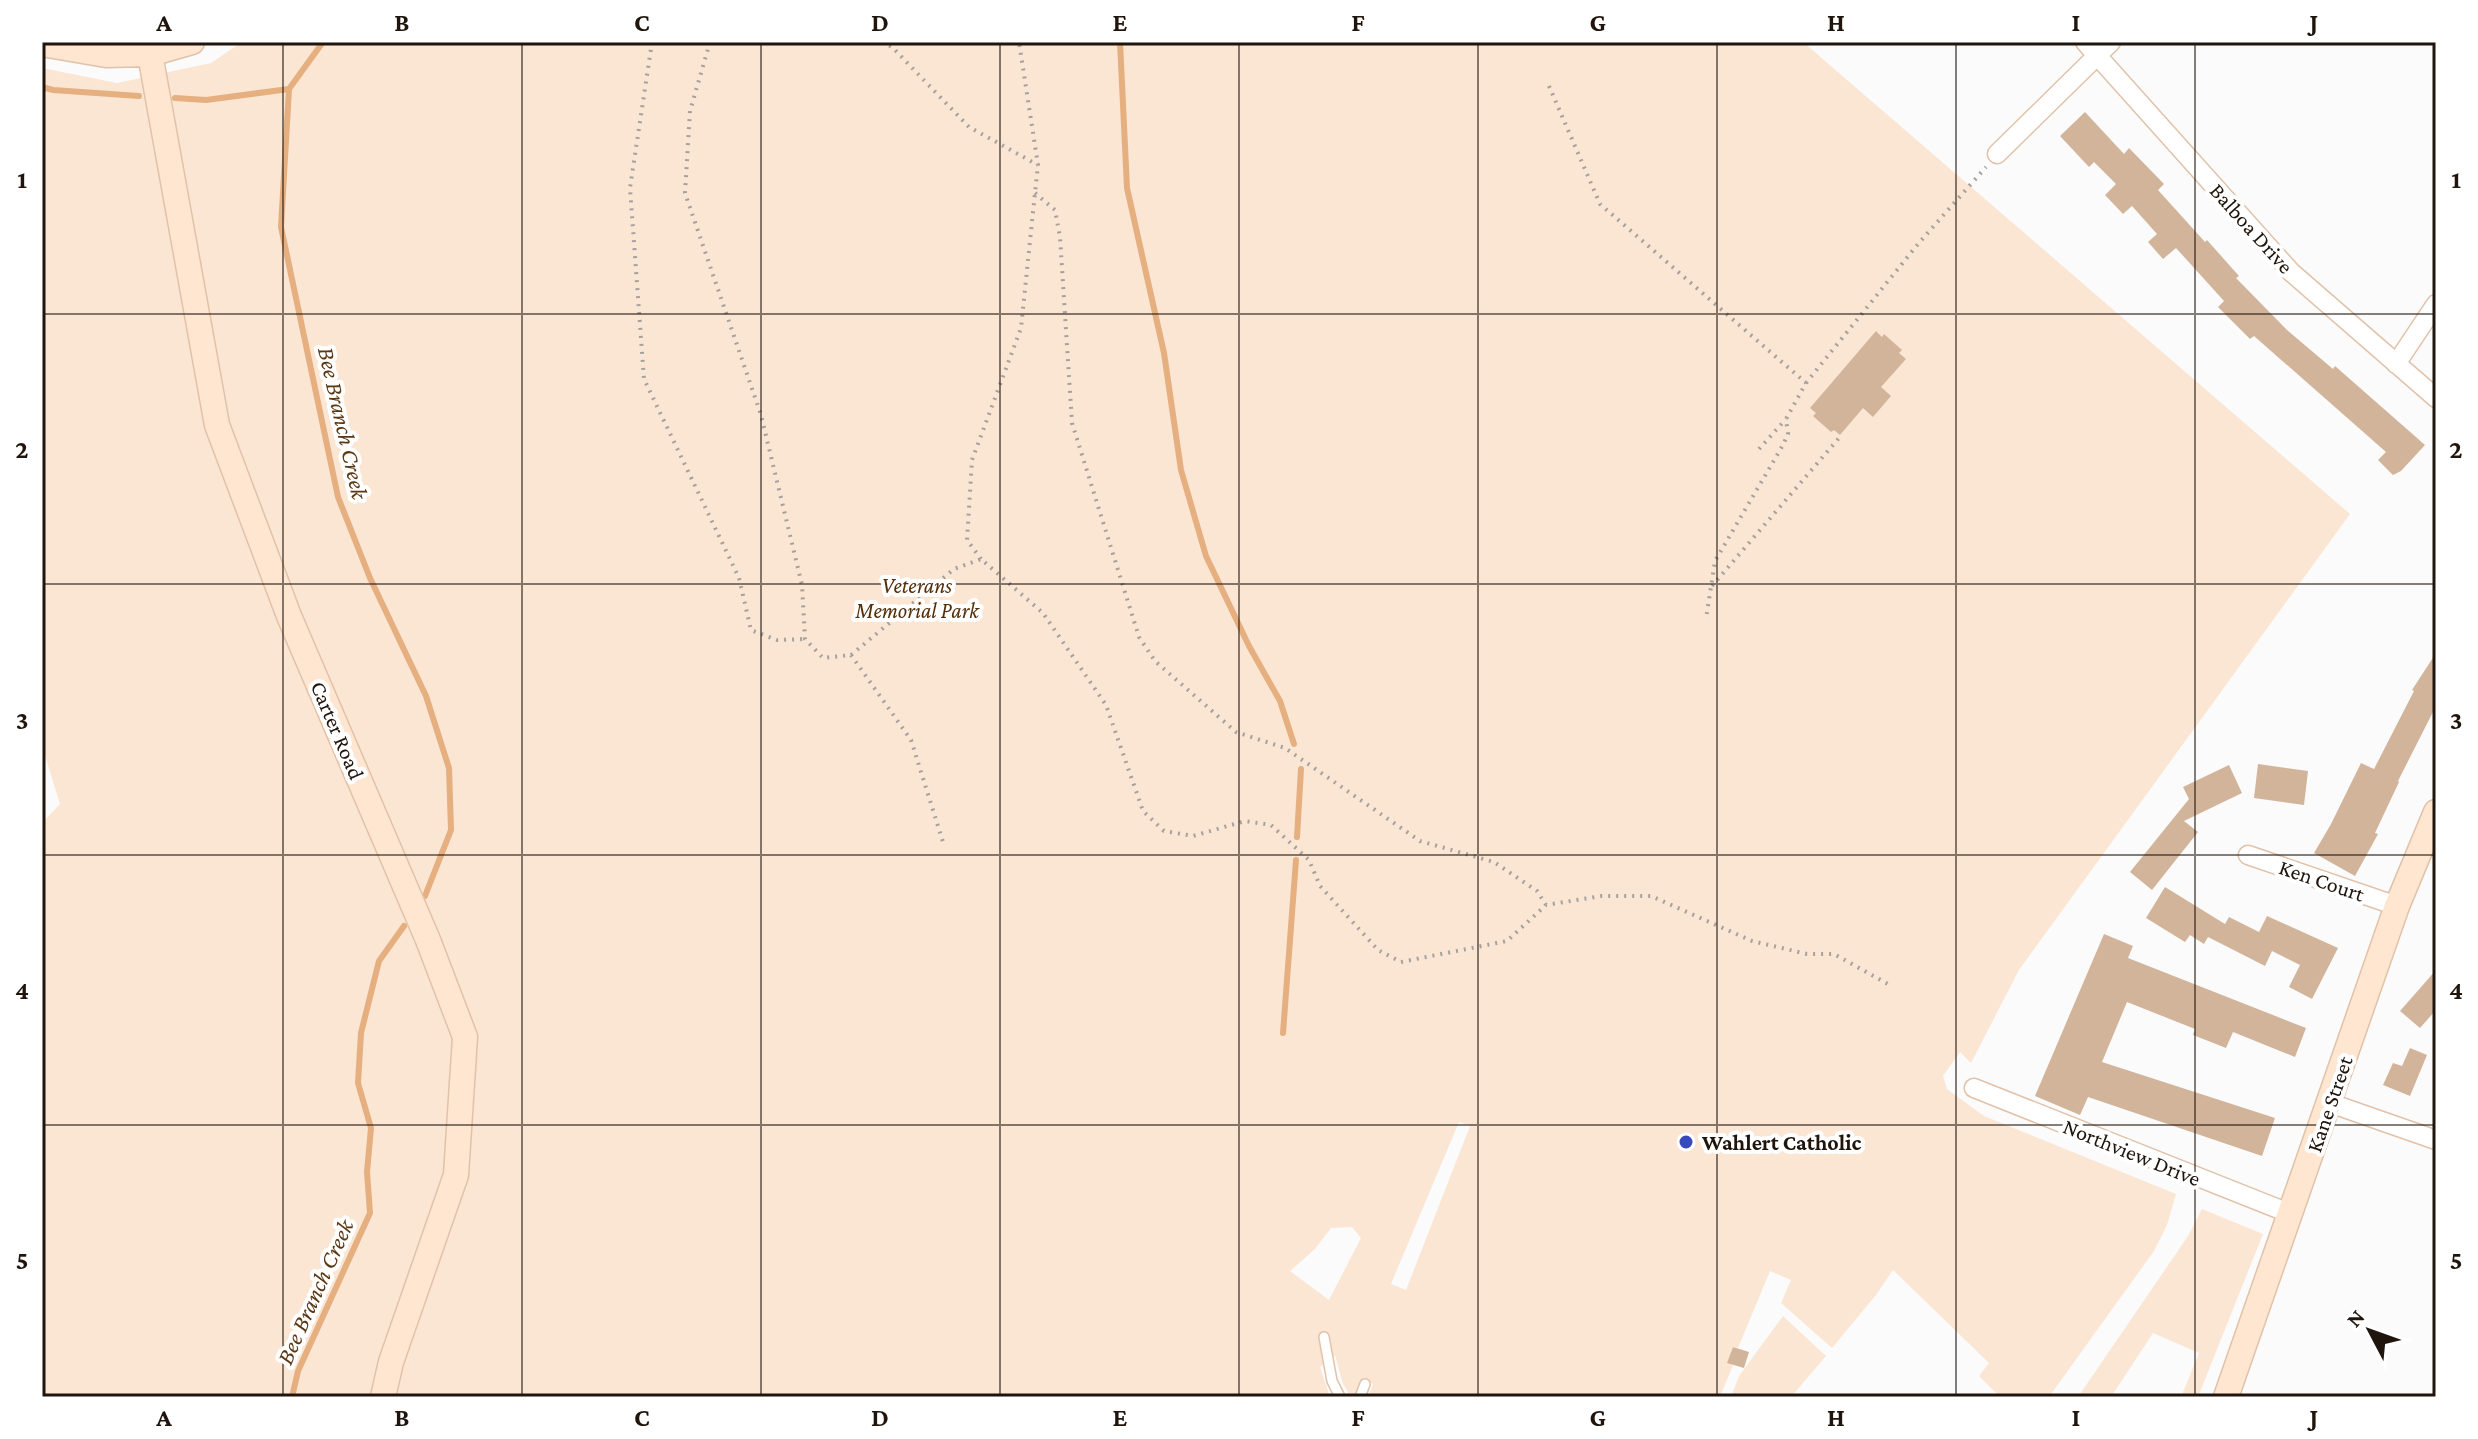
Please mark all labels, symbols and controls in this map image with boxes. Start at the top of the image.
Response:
text: A [155,8,172,37]
text: B [394,8,410,37]
text: C [634,8,650,37]
text: D [871,8,889,37]
text: E [1113,8,1128,37]
text: F [1351,8,1365,37]
text: G [1590,8,1606,37]
text: H [1827,8,1845,37]
text: I [2072,8,2080,37]
text: J [2307,8,2318,37]
text: 1 [17,165,27,194]
text: 1 [2451,165,2461,194]
street label: Balboa Drive [2205,178,2299,278]
water label: Bee Branch Creek [313,344,374,503]
text: 2 [15,435,29,464]
text: 2 [2449,435,2463,464]
park label: Veterans Memorial Park [854,573,980,623]
street label: Carter Road [306,677,370,783]
text: 3 [16,706,28,735]
text: 3 [2450,706,2462,735]
street label: Ken Court [2276,854,2368,907]
text: 4 [15,976,29,1005]
text: 4 [2449,976,2463,1005]
street label: Kane Street [2301,1052,2358,1155]
street label: Northview Drive [2060,1114,2204,1191]
place label: Wahlert Catholic [1701,1130,1862,1155]
marker: Wahlert Catholic [1677,1133,1695,1151]
water label: Bee Branch Creek [271,1214,359,1368]
text: 5 [16,1246,28,1275]
text: 5 [2450,1246,2462,1275]
north arrow [2330,1291,2410,1371]
text: N [2341,1304,2370,1332]
text: A [155,1403,172,1432]
text: B [394,1403,410,1432]
text: C [634,1403,650,1432]
text: D [871,1403,889,1432]
text: E [1113,1403,1128,1432]
text: F [1351,1403,1365,1432]
text: G [1590,1403,1606,1432]
text: H [1827,1403,1845,1432]
text: I [2072,1403,2080,1432]
text: J [2307,1403,2318,1432]

